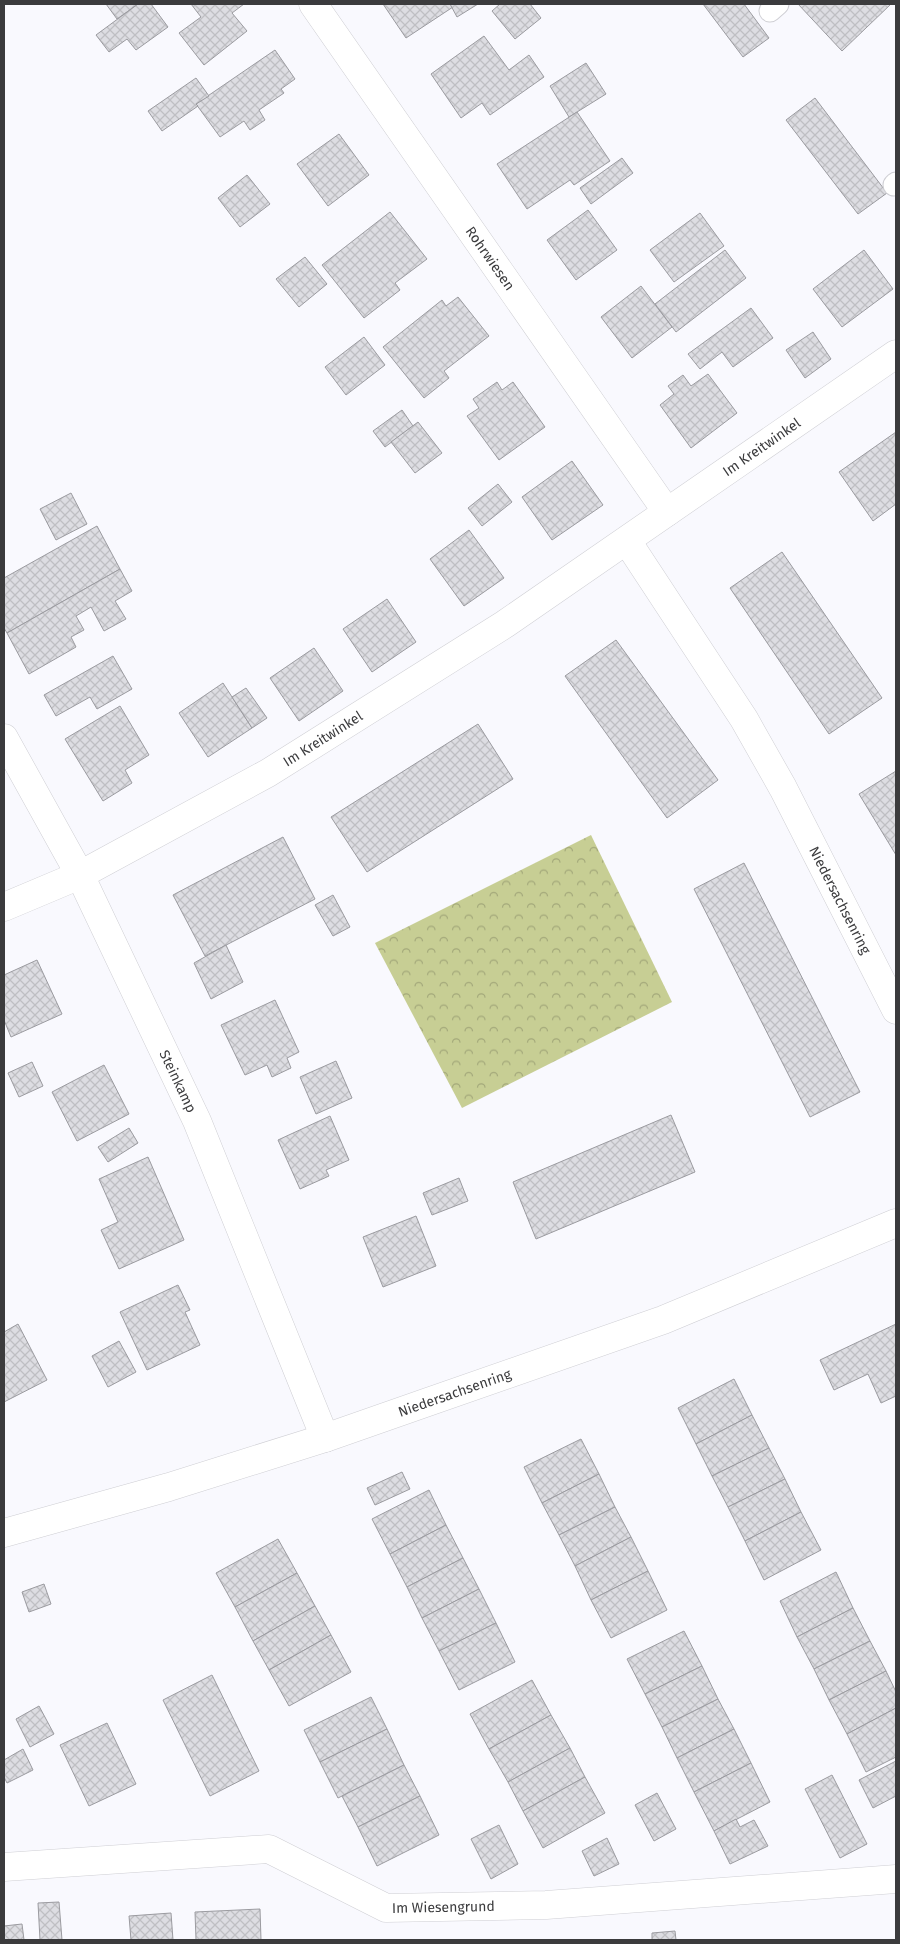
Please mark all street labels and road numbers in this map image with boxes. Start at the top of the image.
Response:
street label: Rohrwiesen [462,223,518,294]
street label: Im Kreitwinkel [719,414,804,480]
street label: Im Kreitwinkel [280,707,366,770]
street label: Niedersachsenring [806,843,875,957]
street label: Steinkamp [156,1047,200,1115]
street label: Niedersachsenring [396,1365,514,1420]
street label: Im Wiesengrund [392,1897,495,1916]

